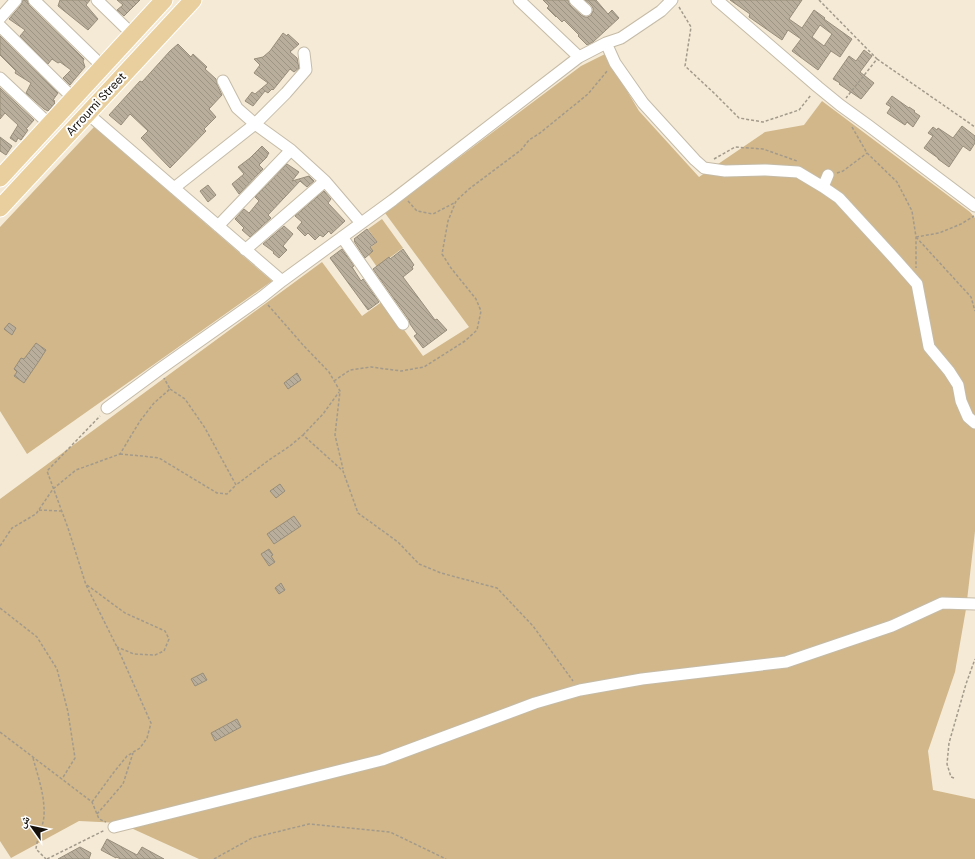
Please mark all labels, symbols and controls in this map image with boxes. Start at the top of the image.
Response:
street label: Arroumi Street [62,69,130,139]
north arrow [12,807,52,847]
text: ش [15,813,34,831]

